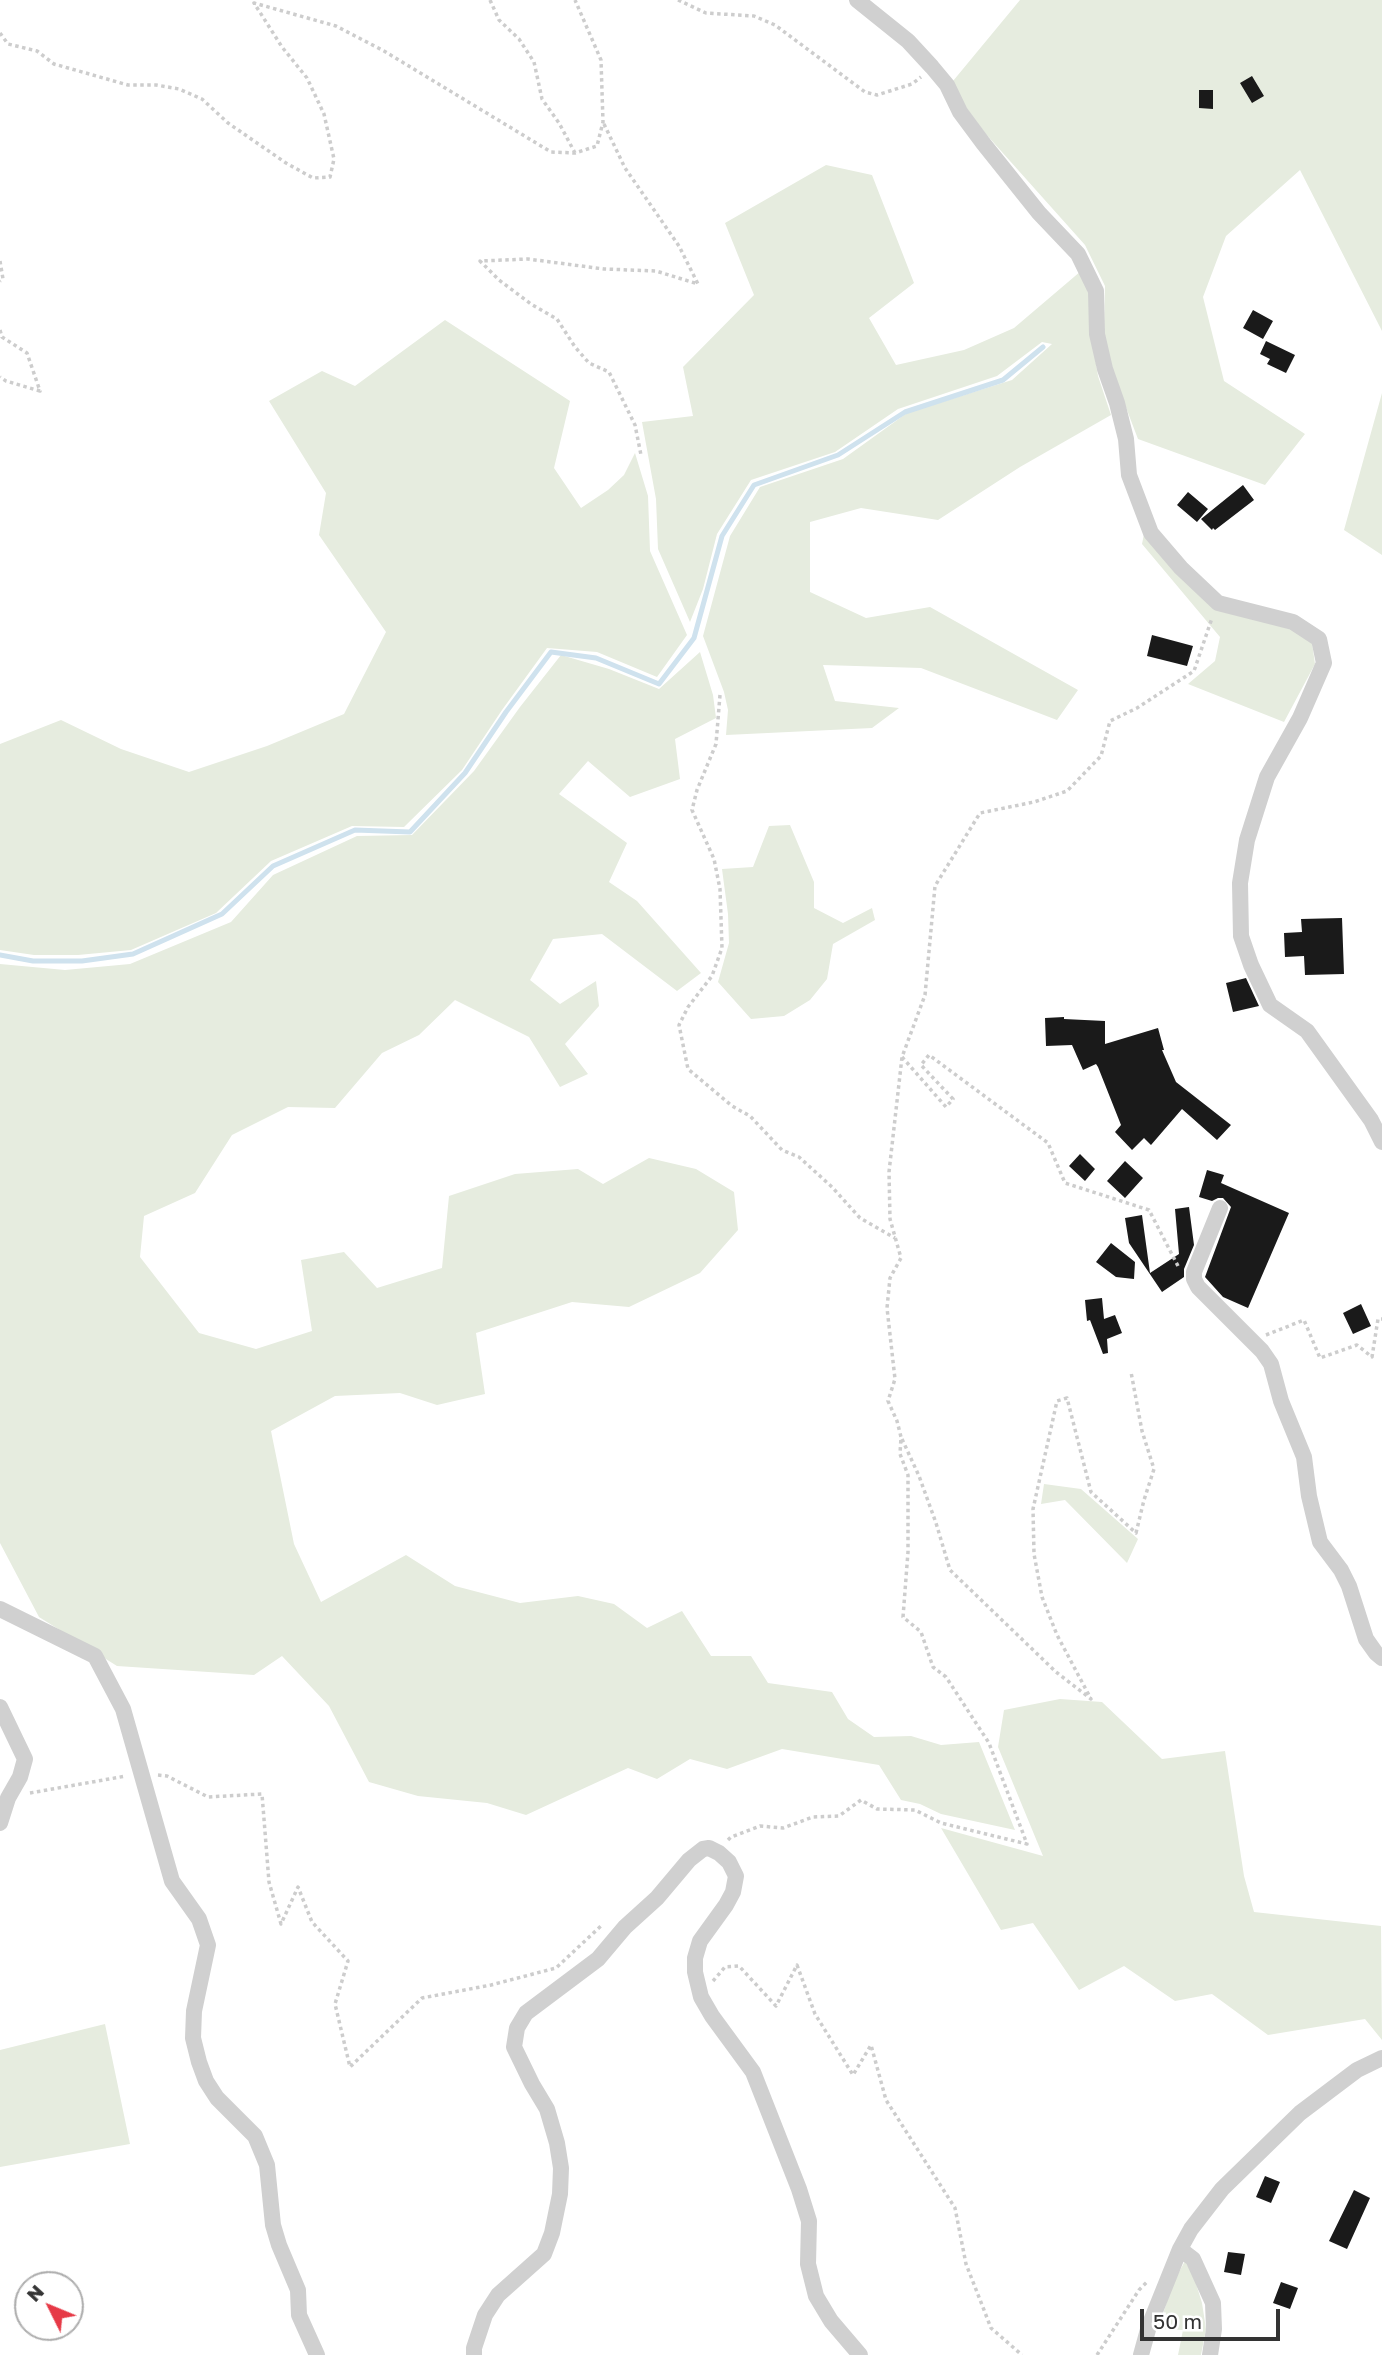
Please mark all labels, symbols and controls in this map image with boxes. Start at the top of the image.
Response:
north arrow [14,2271,84,2341]
text: N [21,2280,48,2306]
scale bar [1144,2296,1284,2340]
text: 50 m [1153,2308,1202,2334]

